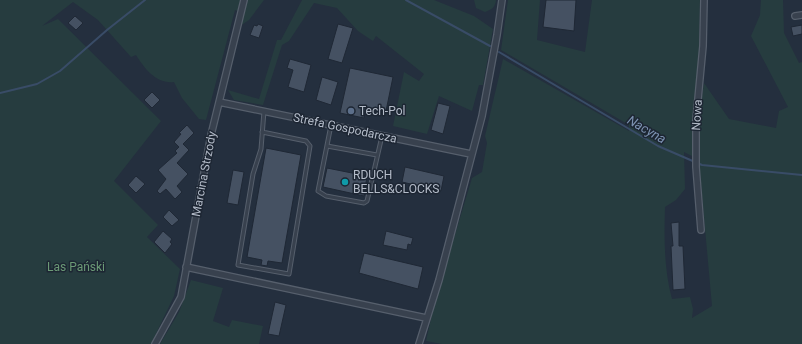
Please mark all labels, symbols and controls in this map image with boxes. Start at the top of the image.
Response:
street label: Nowa [689,99,705,131]
place label: Tech-Pol [359,104,405,118]
marker: Tech-Pol [346,106,356,116]
street label: Strefa Gospodarcza [292,110,398,146]
water label: Nacyna [625,112,669,147]
street label: Marcina Strzody [189,130,219,218]
place label: RDUCH BELLS&CLOCKS [353,168,439,196]
marker: RDUCH BELLS&CLOCKS [340,177,350,187]
park label: Las Pański [47,260,105,274]

